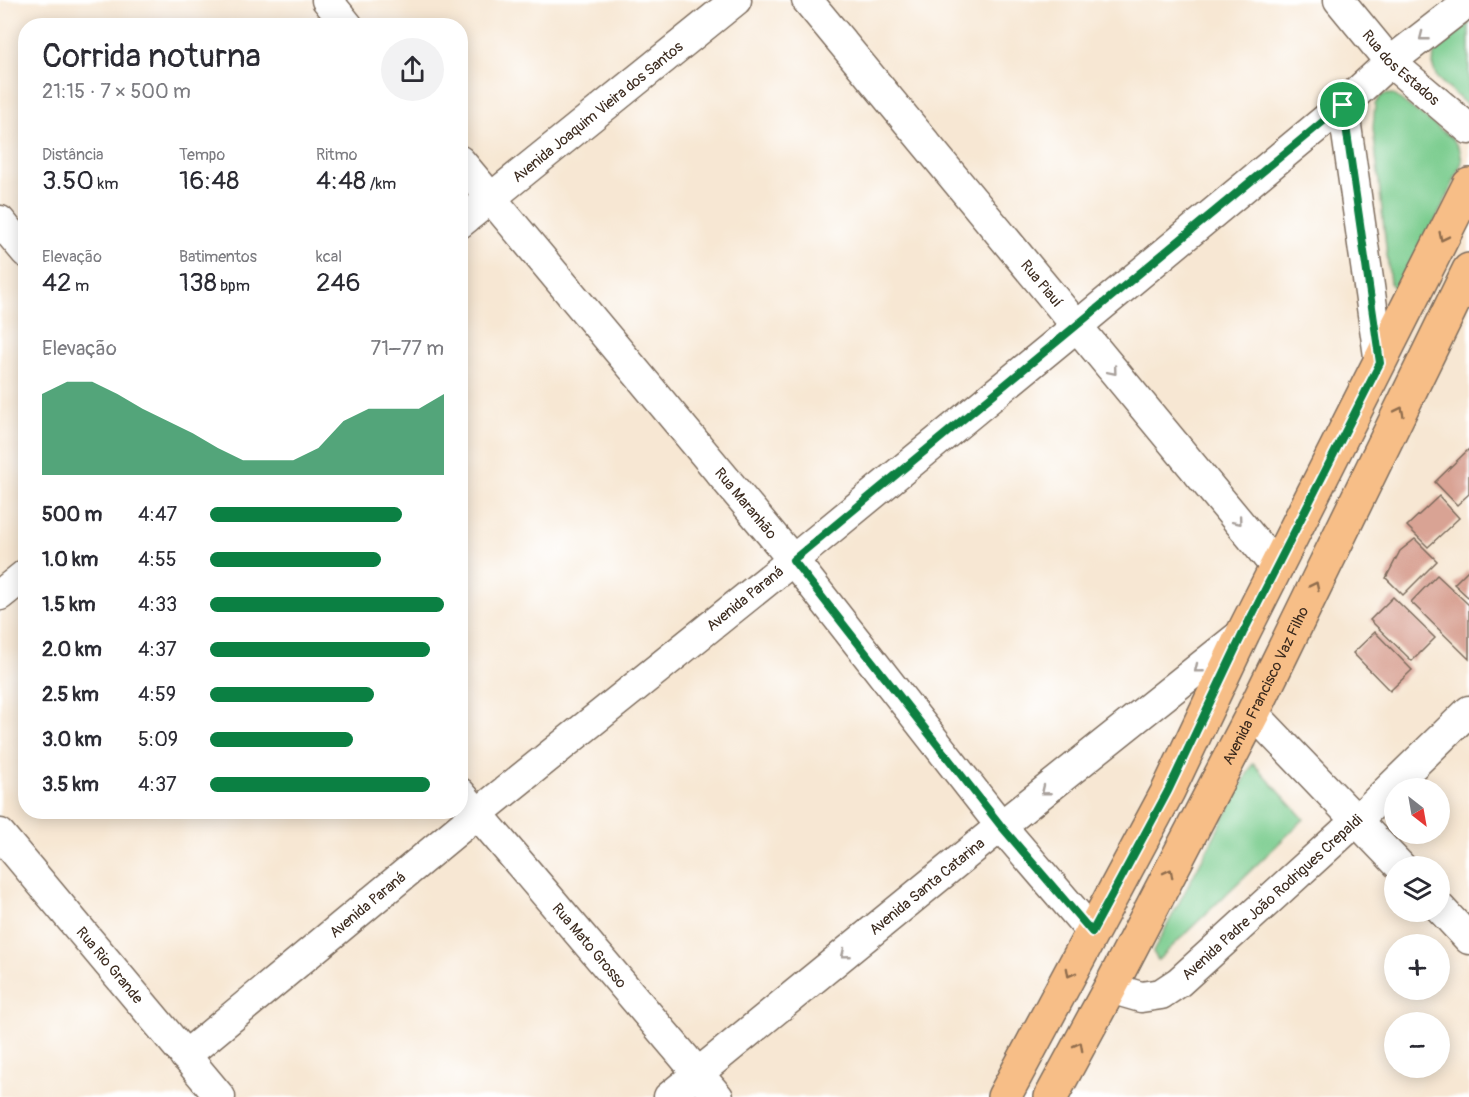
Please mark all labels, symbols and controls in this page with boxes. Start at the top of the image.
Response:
street label: Rua dos Estados [1358,26,1443,110]
one-way arrow [1418,29,1429,40]
text: Corrida noturna [42,36,261,77]
street label: Avenida Joaquim Vieira dos Santos [509,37,687,187]
button: share [381,38,444,101]
text: 21:15 · 7 × 500 m [42,79,191,104]
pin [1317,79,1368,130]
icon: arrive [1326,88,1359,121]
text: Distância [42,145,103,165]
text: Tempo [179,145,225,165]
text: Ritmo [316,145,357,165]
text: 3.50 [42,165,94,197]
text: 16:48 [179,165,239,197]
text: 4:48 [316,165,366,197]
text: km [94,174,118,194]
text: /km [366,174,396,194]
one-way arrow [1439,231,1450,241]
text: Elevação [42,247,102,267]
text: Batimentos [179,247,257,267]
text: kcal [316,247,342,267]
street label: Rua Piauí [1016,256,1066,311]
text: 42 [42,267,72,299]
text: 138 [179,267,217,299]
text: 246 [316,267,361,299]
text: m [72,276,89,296]
text: bpm [217,276,250,296]
text: Elevação [42,336,117,361]
text: 71–77 m [371,336,444,361]
one-way arrow [1106,365,1117,376]
one-way arrow [1393,407,1404,418]
street label: Rua Maranhão [710,464,781,543]
text: 500 m [42,502,102,527]
text: 4:47 [138,502,177,527]
one-way arrow [1231,514,1242,525]
text: 1.0 km [42,547,98,572]
text: 4:55 [138,547,177,572]
street label: Avenida Paraná [703,562,788,636]
one-way arrow [1307,582,1319,593]
text: 1.5 km [42,592,95,617]
text: 4:33 [138,592,177,617]
street label: Avenida Francisco Vaz Filho [1219,604,1313,768]
text: 2.0 km [42,637,102,662]
text: 4:37 [138,637,177,662]
one-way arrow [1193,662,1204,673]
text: 2.5 km [42,682,99,707]
text: 4:59 [138,682,176,707]
text: 3.0 km [42,727,102,752]
text: 5:09 [138,727,178,752]
text: 3.5 km [42,772,99,797]
text: 4:37 [138,772,177,797]
north arrow [1384,778,1450,844]
map controls [1384,778,1450,1078]
one-way arrow [1041,784,1052,795]
street label: Avenida Padre João Rodrigues Crepaldi [1178,811,1367,985]
street label: Avenida Santa Catarina [866,834,989,940]
button: layers [1384,856,1450,922]
street label: Avenida Paraná [326,868,410,942]
one-way arrow [1162,868,1174,879]
street label: Rua Mato Grosso [548,899,630,992]
street label: Rua Rio Grande [72,923,147,1008]
button: + [1384,934,1450,1000]
one-way arrow [841,946,852,957]
one-way arrow [1066,967,1077,977]
button: − [1384,1012,1450,1078]
one-way arrow [1072,1041,1083,1052]

